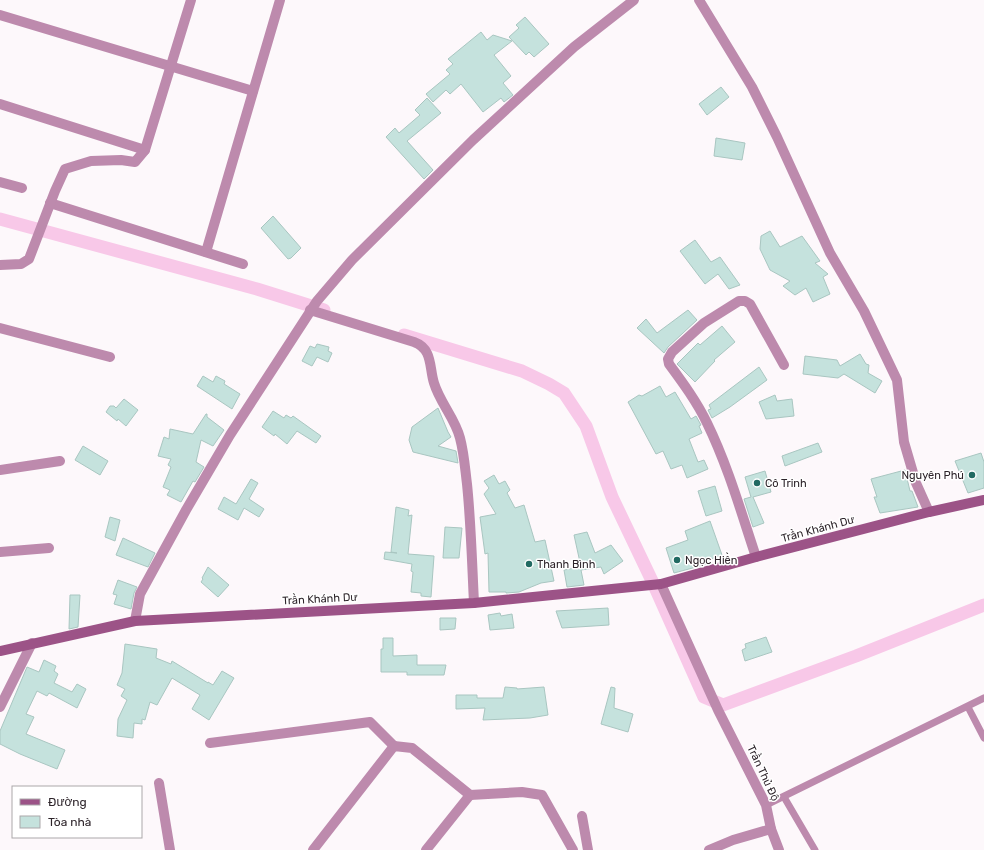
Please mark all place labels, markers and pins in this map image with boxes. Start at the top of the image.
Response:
place label: Nguyên Phú [901,469,964,482]
marker: Nguyên Phú [967,470,977,480]
place label: Cô Trinh [765,477,807,490]
marker: Cô Trinh [752,478,762,488]
place label: Ngọc Hiền [685,552,737,567]
marker: Ngọc Hiền [672,555,682,565]
place label: Thanh Bình [537,558,595,571]
marker: Thanh Bình [524,559,534,569]

